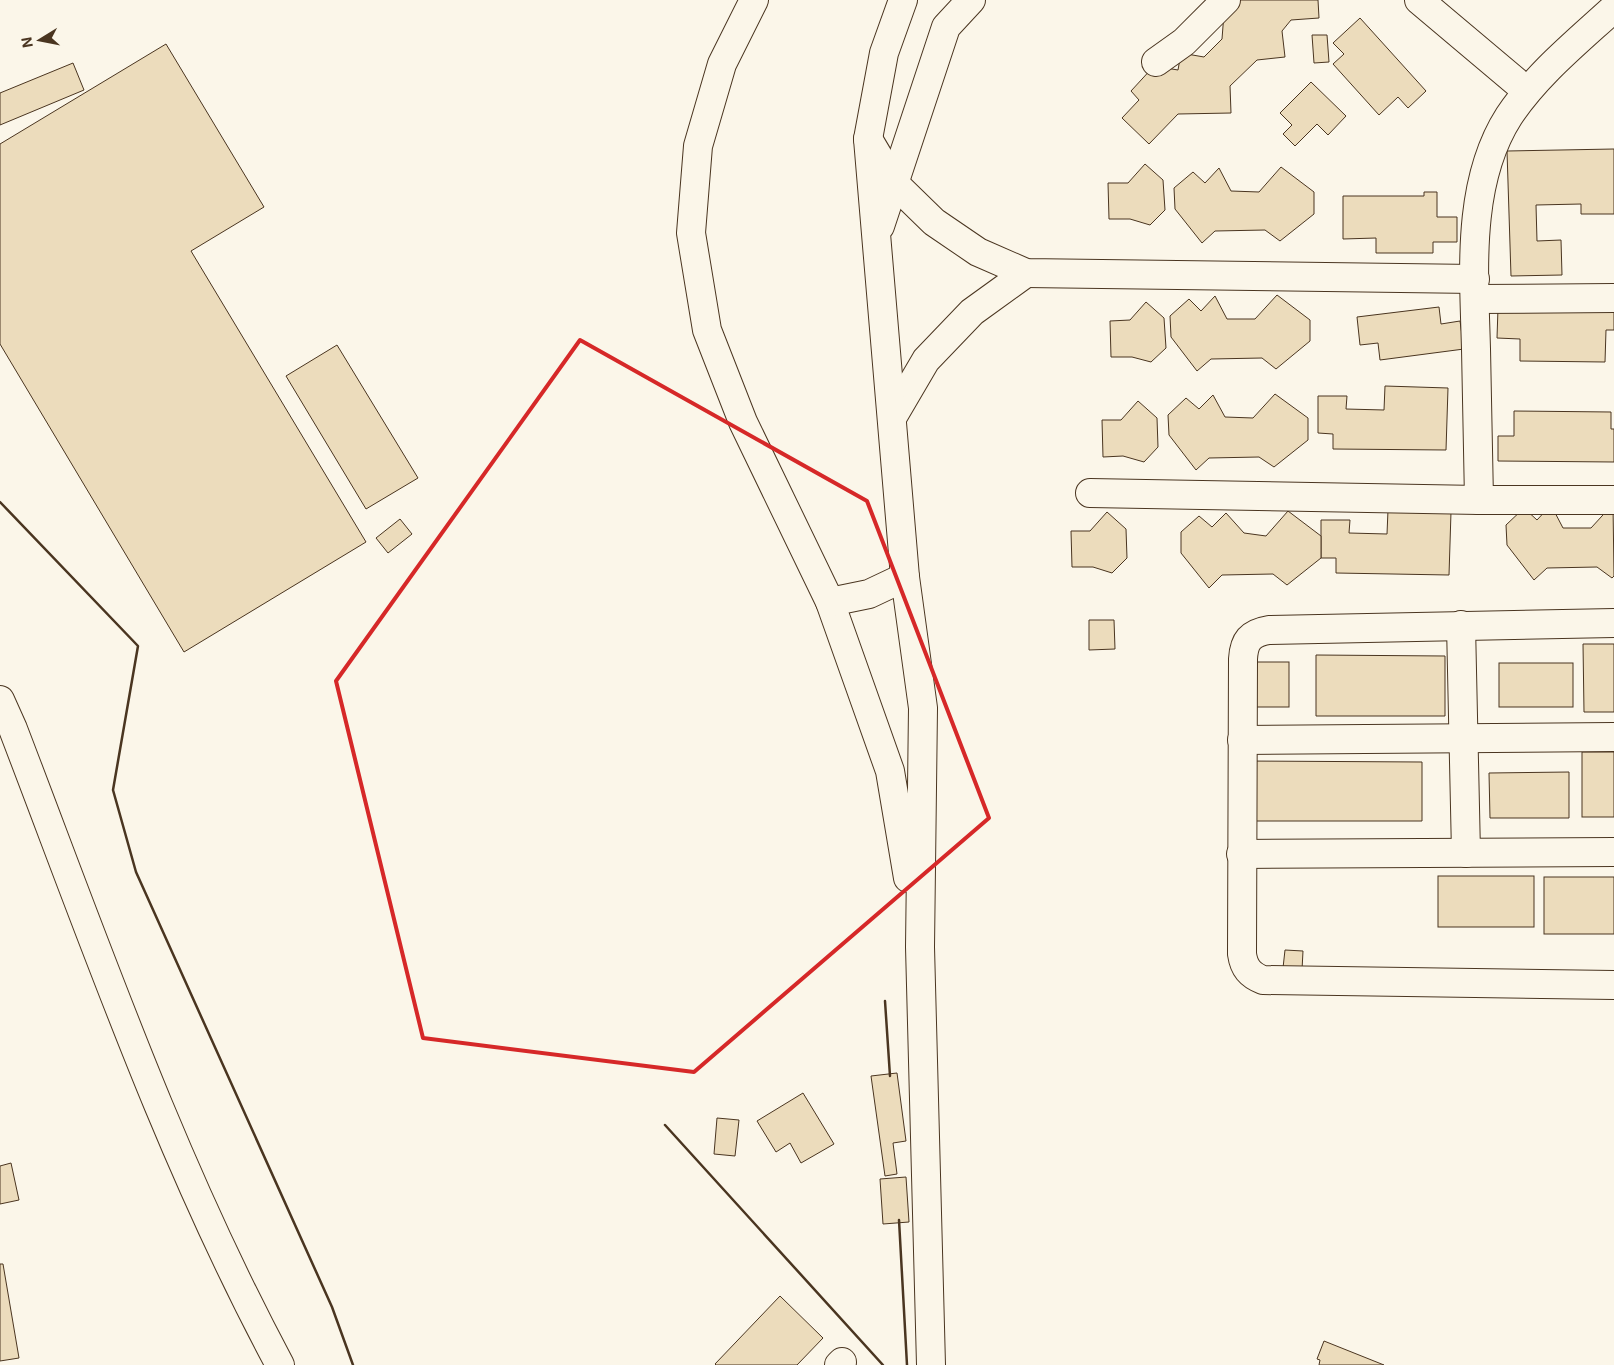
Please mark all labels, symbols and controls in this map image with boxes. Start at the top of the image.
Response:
north arrow [15,15,65,65]
text: N [17,36,36,49]

